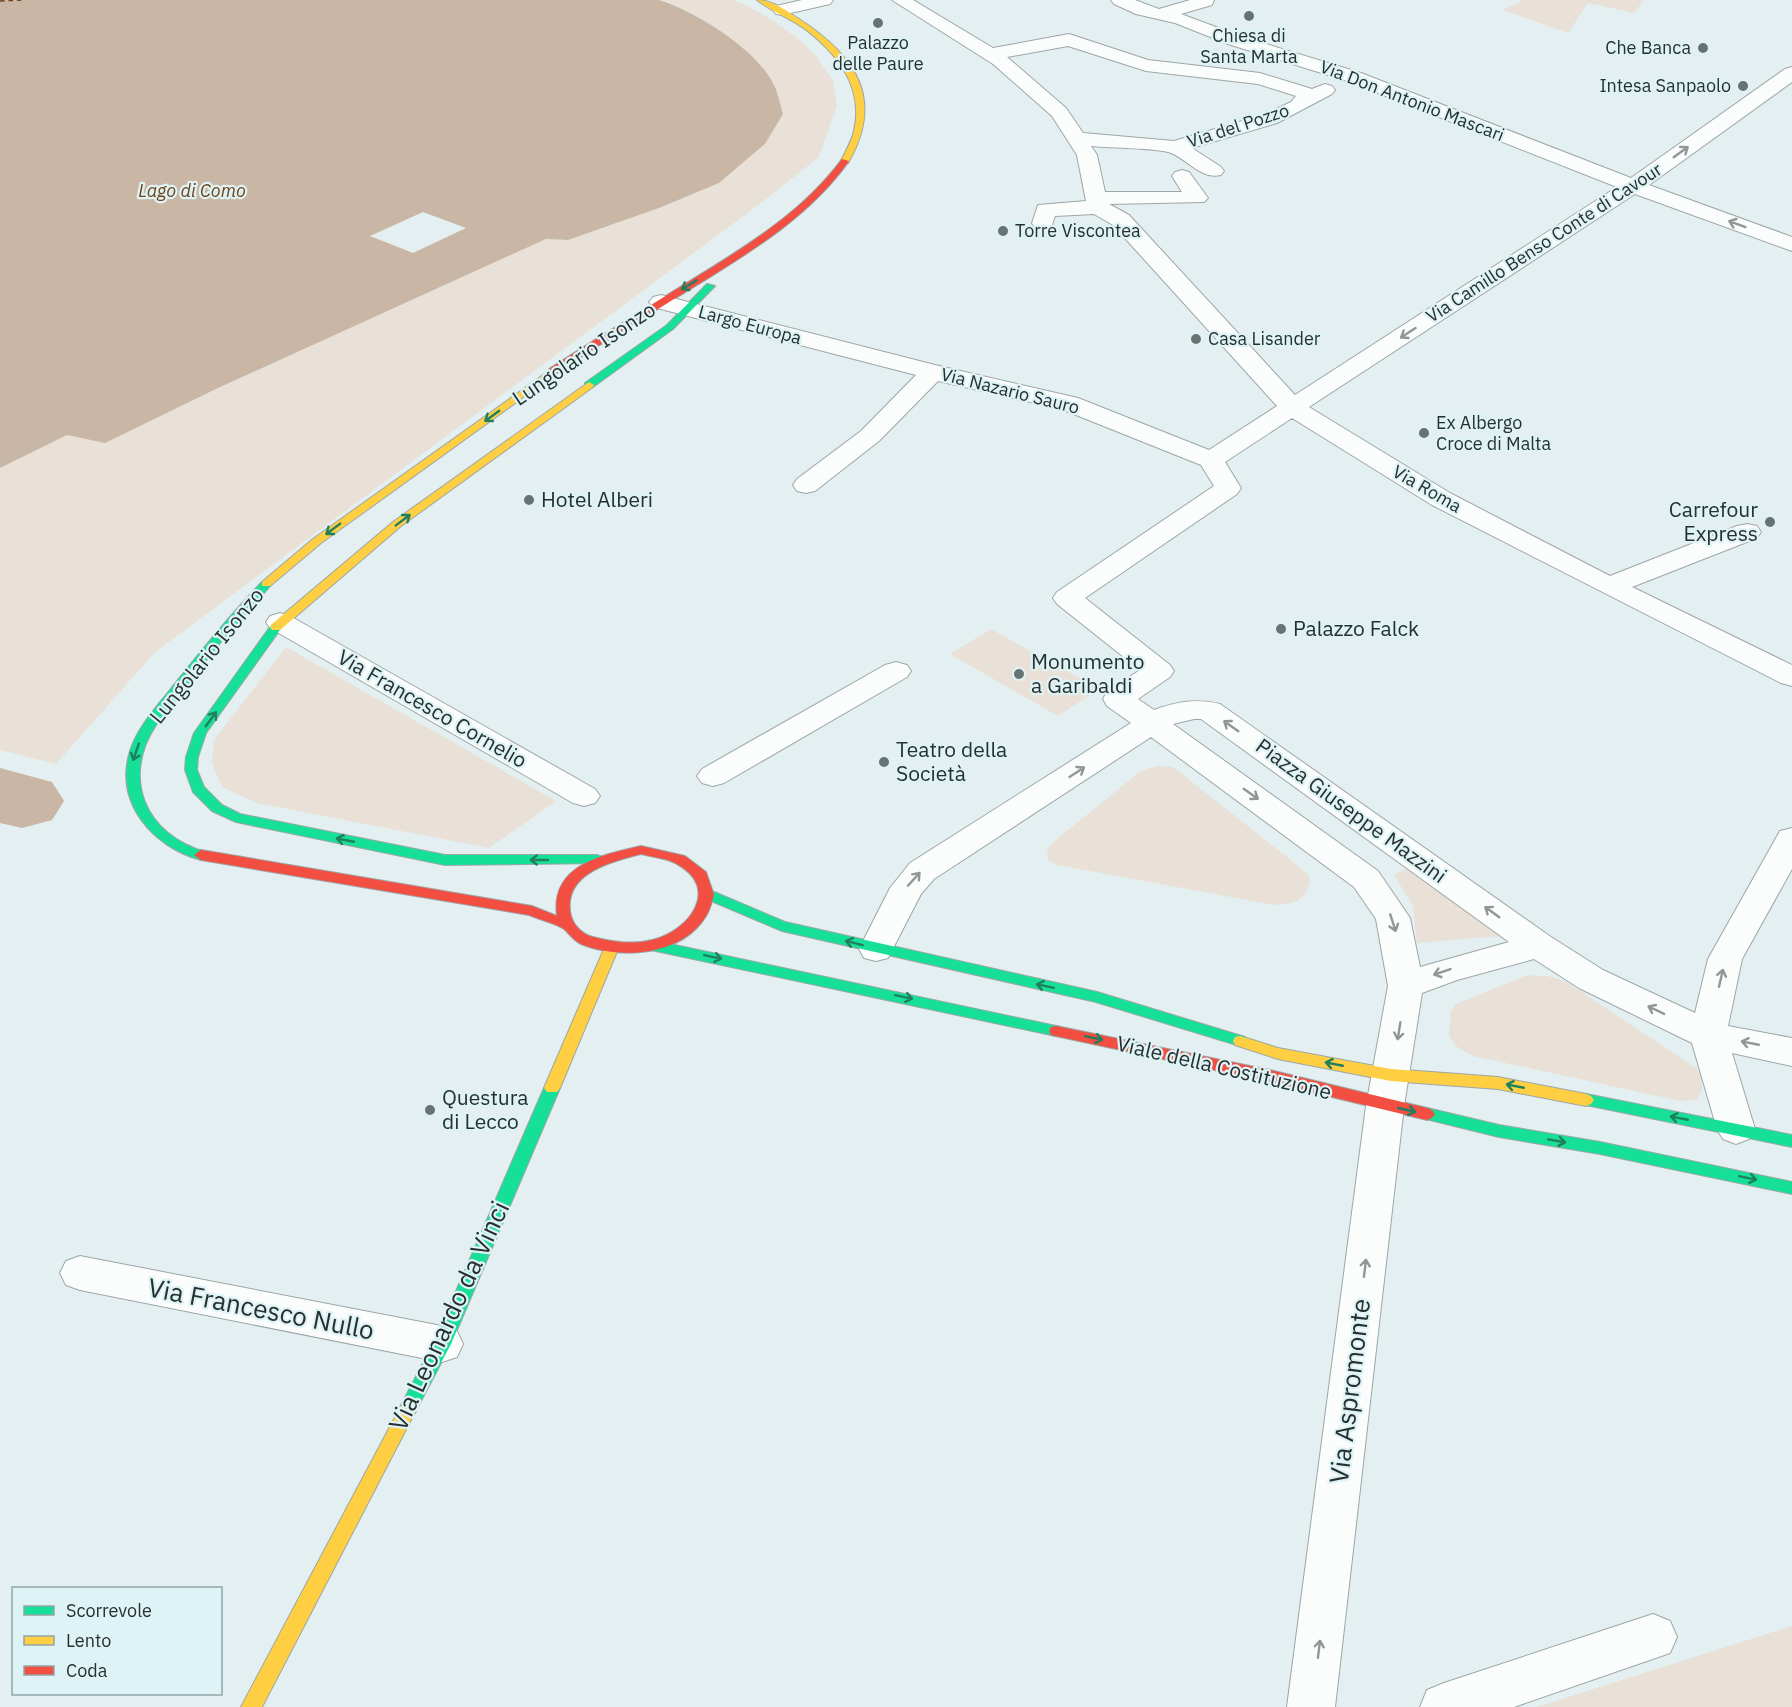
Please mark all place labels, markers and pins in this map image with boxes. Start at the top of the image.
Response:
marker: Chiesa di Santa Marta [1242,9,1256,23]
marker: Palazzo delle Paure [871,16,885,30]
place label: Chiesa di Santa Marta [1200,24,1298,68]
place label: Palazzo delle Paure [832,31,924,75]
place label: Che Banca [1605,36,1691,59]
marker: Che Banca [1696,41,1710,55]
place label: Intesa Sanpaolo [1599,74,1731,97]
marker: Intesa Sanpaolo [1736,79,1750,93]
place label: Torre Viscontea [1015,219,1141,242]
marker: Torre Viscontea [996,224,1010,238]
place label: Casa Lisander [1208,327,1321,350]
marker: Casa Lisander [1189,332,1203,346]
place label: Ex Albergo Croce di Malta [1436,411,1551,455]
marker: Ex Albergo Croce di Malta [1417,426,1431,440]
place label: Hotel Alberi [541,485,653,513]
marker: Hotel Alberi [522,493,536,507]
place label: Carrefour Express [1669,495,1758,547]
marker: Carrefour Express [1763,515,1777,529]
place label: Palazzo Falck [1293,614,1419,642]
marker: Palazzo Falck [1274,622,1288,636]
place label: Monumento a Garibaldi [1031,647,1145,699]
marker: Monumento a Garibaldi [1012,667,1026,681]
place label: Teatro della Società [896,735,1007,787]
marker: Teatro della Società [877,755,891,769]
place label: Questura di Lecco [442,1083,529,1135]
marker: Questura di Lecco [423,1103,437,1117]

